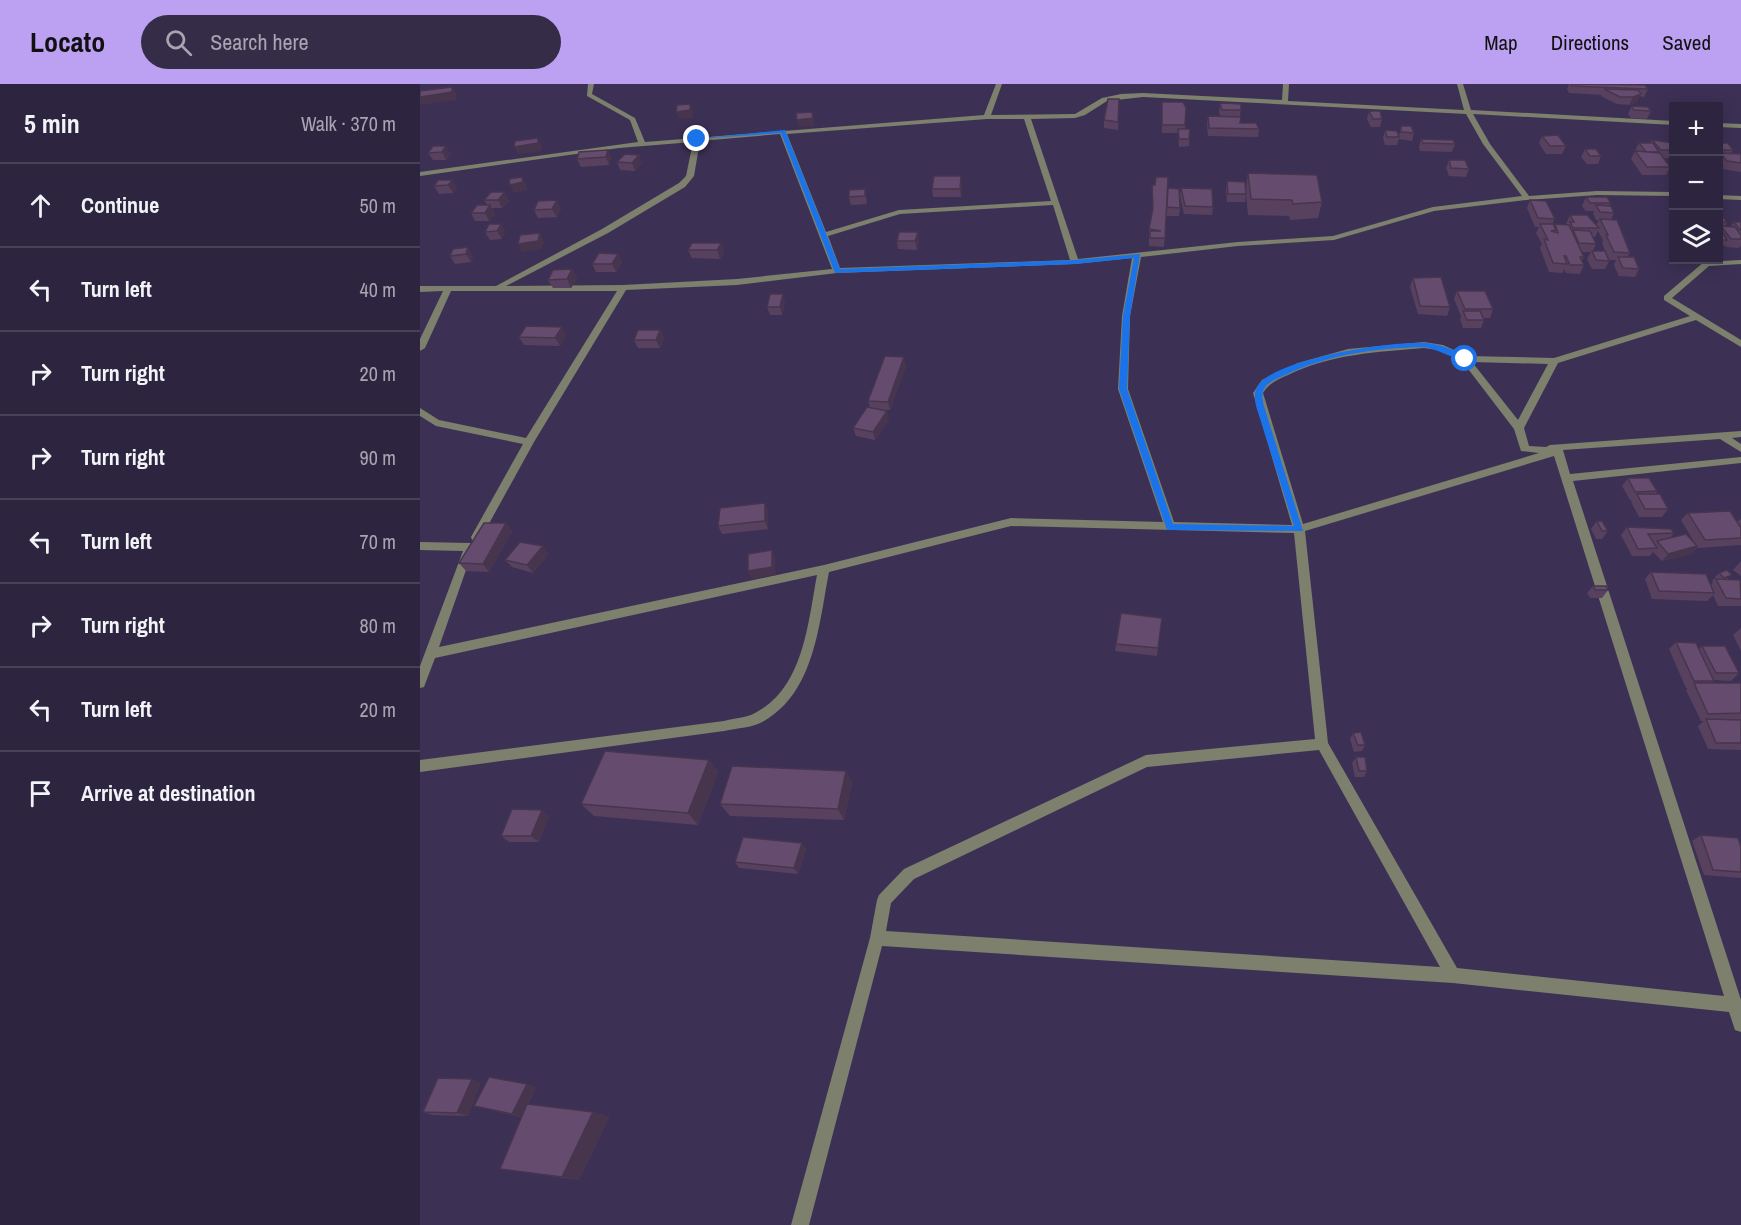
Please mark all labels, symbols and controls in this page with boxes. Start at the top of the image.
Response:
search box [141,15,561,69]
text: Locato [30,23,105,61]
icon: search [162,26,195,59]
text: Search here [210,27,309,57]
text: Map [1484,28,1518,57]
text: Directions [1551,28,1629,57]
text: Saved [1662,28,1711,57]
map controls [1669,102,1723,264]
button: + [1669,102,1723,156]
text: 5 min [24,106,80,141]
text: Walk · 370 m [301,110,396,137]
route end [683,125,709,151]
button: − [1669,156,1723,210]
icon: ahead [24,189,57,222]
text: Continue [81,190,159,220]
text: 50 m [360,192,396,219]
button: layers [1669,210,1723,264]
icon: left [24,273,57,306]
text: Turn left [81,274,152,304]
text: 40 m [360,276,396,303]
route start [1451,345,1477,371]
icon: right [24,357,57,390]
text: Turn right [81,358,165,388]
text: 20 m [360,360,396,387]
icon: right [24,441,57,474]
text: Turn right [81,442,165,472]
text: 90 m [360,444,396,471]
icon: left [24,525,57,558]
text: Turn left [81,526,152,556]
text: 70 m [360,528,396,555]
icon: right [24,609,57,642]
text: Turn right [81,610,165,640]
text: 80 m [360,612,396,639]
icon: left [24,693,57,726]
text: Turn left [81,694,152,724]
text: 20 m [360,696,396,723]
icon: arrive [24,777,57,810]
text: Arrive at destination [81,778,255,808]

